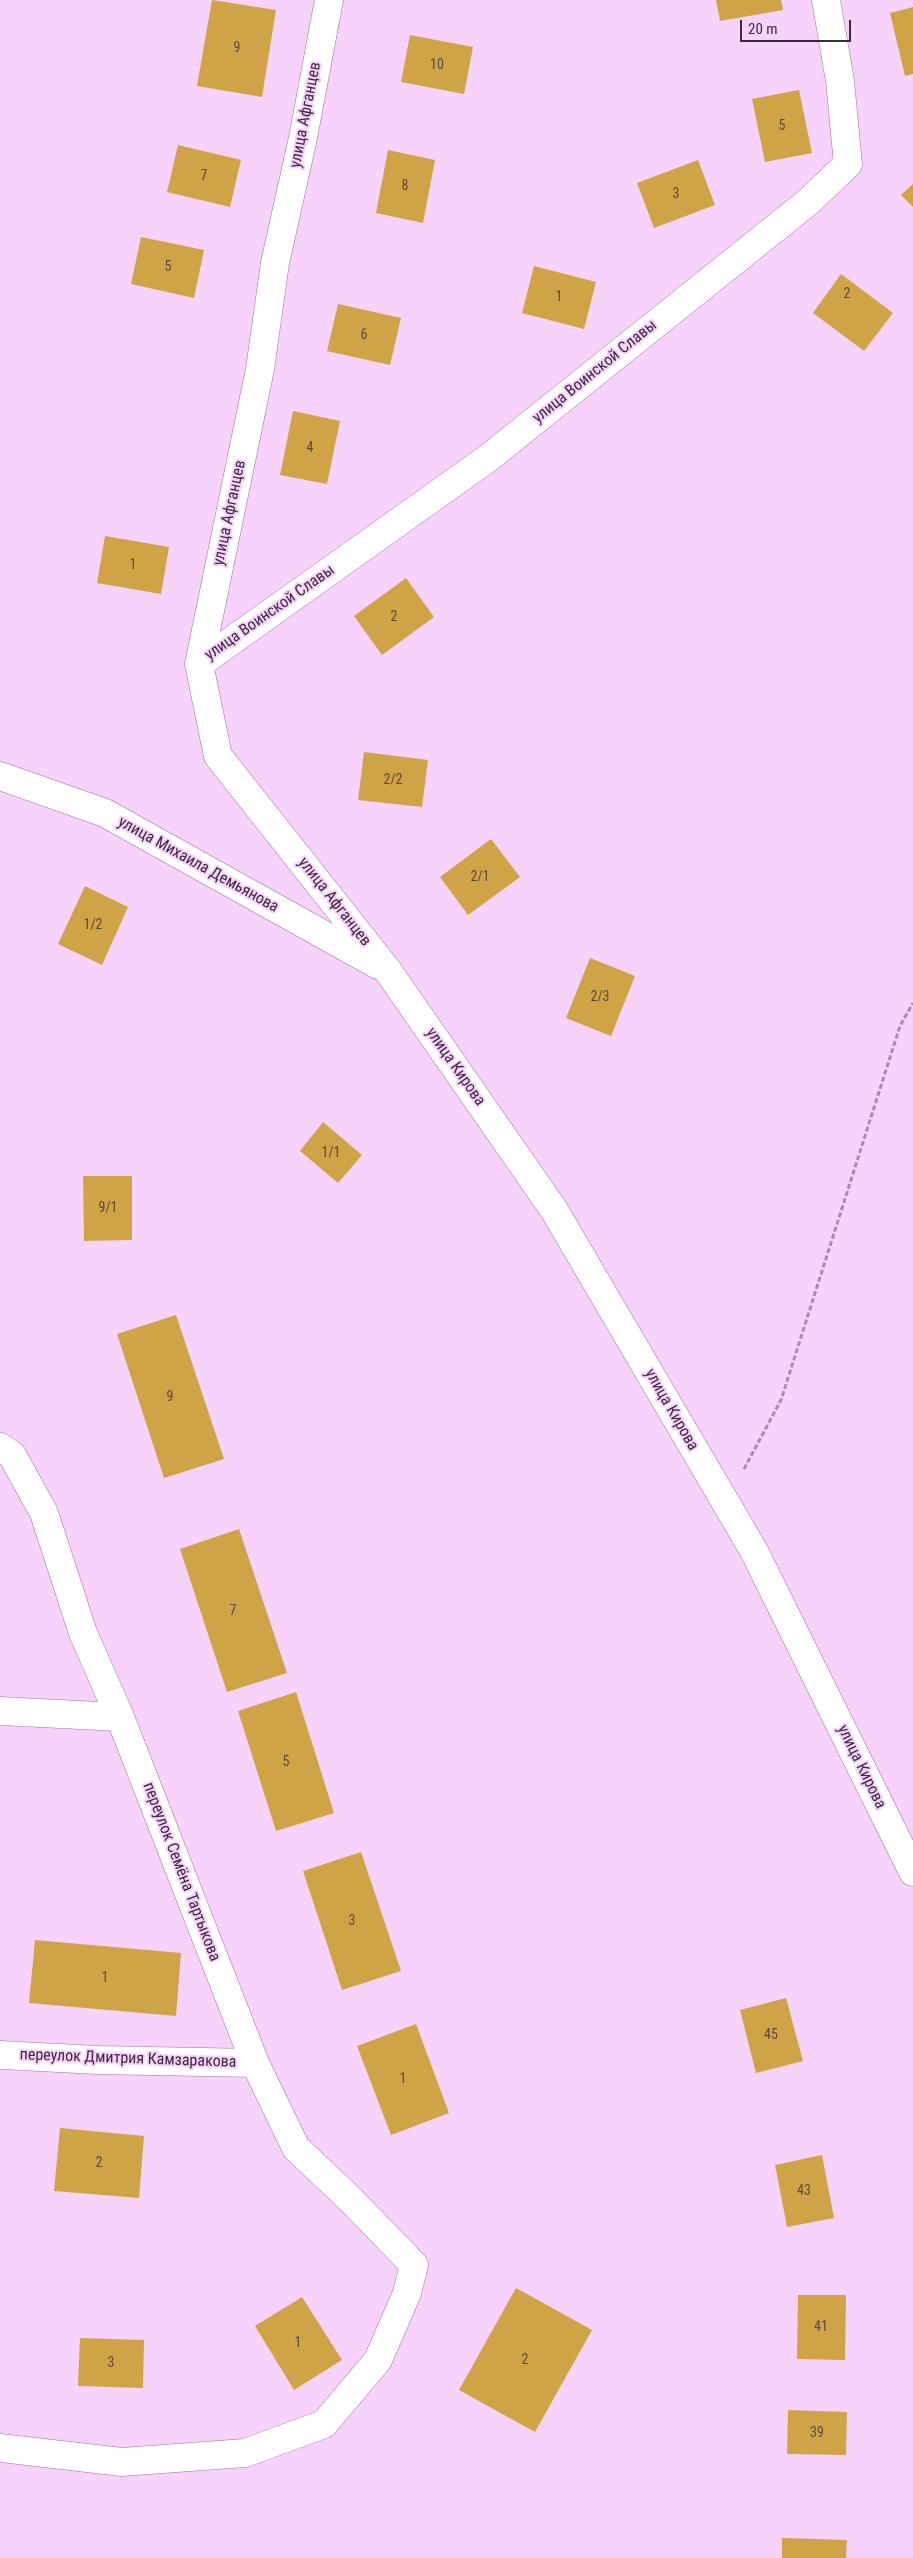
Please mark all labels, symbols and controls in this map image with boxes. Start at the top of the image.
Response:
scale bar [743,10,854,42]
text: 20 m [748,20,778,38]
house number: 9 [234,40,240,56]
house number: 10 [430,57,444,73]
street label: улица Афганцев [286,60,326,170]
house number: 5 [779,118,785,134]
house number: 7 [201,168,207,184]
house number: 8 [402,178,408,194]
house number: 3 [673,186,679,202]
house number: 5 [165,259,171,275]
house number: 2 [844,286,850,302]
house number: 1 [556,289,562,305]
street label: улица Воинской Славы [529,316,661,428]
house number: 6 [361,327,367,343]
house number: 4 [307,440,313,456]
street label: улица Афганцев [209,458,251,568]
house number: 1 [130,557,136,573]
street label: улица Воинской Славы [201,561,339,665]
house number: 2 [391,609,397,625]
house number: 2/2 [383,772,403,788]
street label: улица Михаила Демьянова [114,813,282,917]
street label: улица Афганцев [293,854,375,950]
house number: 2/1 [470,869,490,885]
house number: 1/2 [83,917,103,933]
house number: 2/3 [590,989,610,1005]
street label: улица Кирова [421,1024,489,1110]
house number: 1/1 [321,1145,341,1161]
house number: 9/1 [98,1200,118,1216]
street label: улица Кирова [640,1366,702,1454]
house number: 9 [167,1389,173,1405]
house number: 7 [230,1603,236,1619]
street label: улица Кирова [832,1722,890,1812]
house number: 5 [283,1754,289,1770]
street label: переулок Семёна Тартыкова [138,1780,224,1964]
house number: 3 [349,1913,355,1929]
house number: 1 [102,1970,108,1986]
house number: 45 [764,2027,778,2043]
street label: переулок Дмитрия Камзаракова [19,2046,237,2072]
house number: 1 [400,2071,406,2087]
house number: 2 [96,2155,102,2171]
house number: 43 [797,2183,811,2199]
house number: 41 [814,2319,828,2335]
house number: 1 [295,2335,301,2351]
house number: 2 [522,2352,528,2368]
house number: 3 [108,2355,114,2371]
house number: 39 [810,2425,824,2441]

